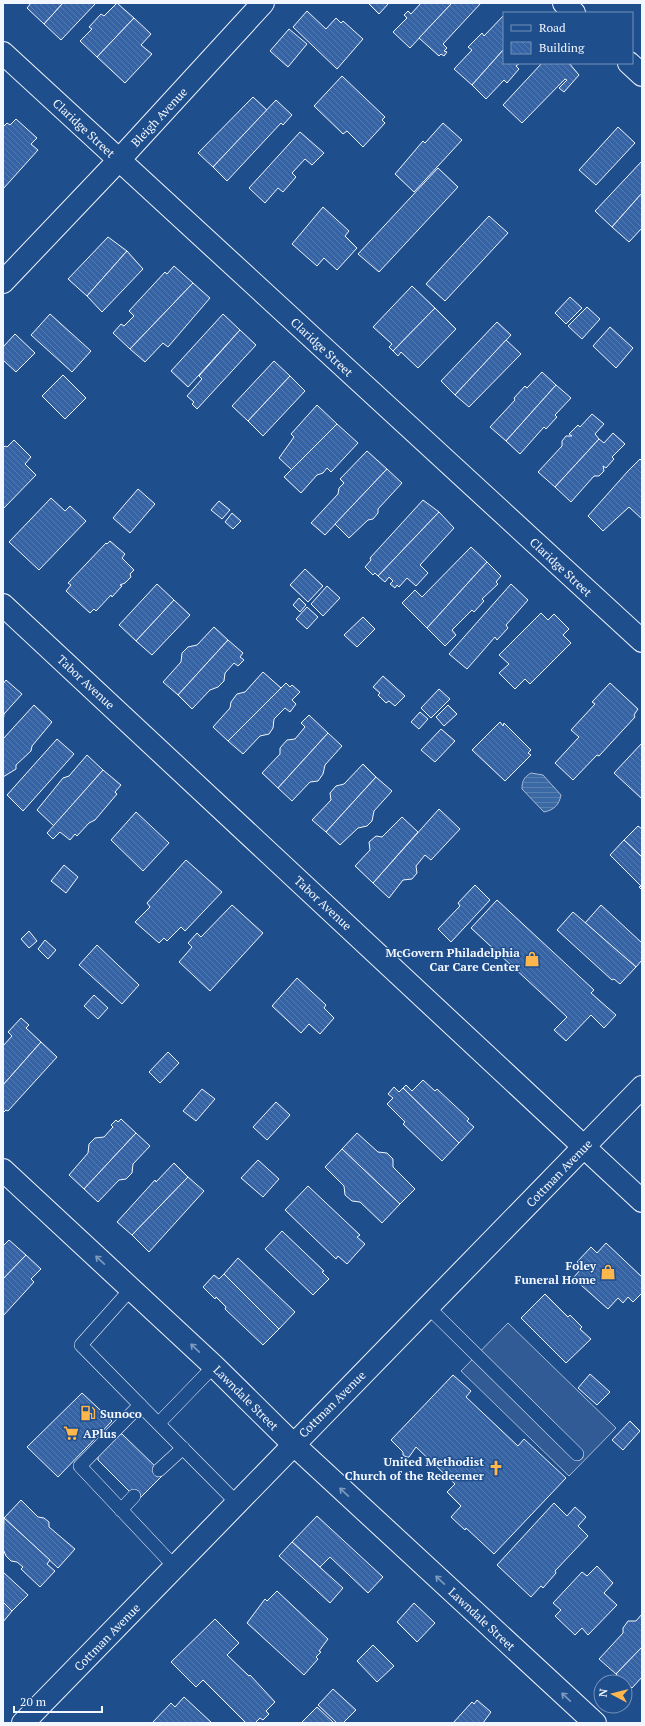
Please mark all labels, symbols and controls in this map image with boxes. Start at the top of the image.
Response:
legend [503,12,633,64]
text: Road [539,20,566,35]
text: Building [539,40,585,55]
street label: Bleigh Avenue [128,84,190,150]
street label: Claridge Street [50,95,119,161]
street label: Claridge Street [288,314,357,380]
street label: Claridge Street [527,534,596,600]
street label: Tabor Avenue [54,652,118,712]
street label: Tabor Avenue [291,873,355,933]
place label: McGovern Philadelphia Car Care Center [385,945,521,974]
shop icon: McGovern Philadelphia Car Care Center [523,950,541,968]
street label: Cottman Avenue [523,1136,595,1210]
one-way arrow [95,1255,105,1265]
place label: Foley Funeral Home [514,1258,597,1287]
shop icon: Foley Funeral Home [599,1263,617,1281]
one-way arrow [190,1344,200,1353]
street label: Lawndale Street [210,1362,282,1434]
street label: Cottman Avenue [295,1367,369,1441]
fuel station icon: Sunoco [79,1404,97,1422]
place label: Sunoco [100,1406,142,1421]
supermarket icon: APlus [62,1424,80,1442]
place label: APlus [83,1426,117,1441]
place label: United Methodist Church of the Redeemer [345,1454,485,1483]
church icon: United Methodist Church of the Redeemer [487,1459,505,1477]
one-way arrow [339,1487,349,1496]
one-way arrow [435,1575,445,1585]
street label: Lawndale Street [445,1584,519,1654]
street label: Cottman Avenue [71,1600,143,1674]
north arrow [593,1674,633,1714]
text: N [596,1687,611,1698]
scale bar [14,1688,102,1714]
one-way arrow [561,1692,571,1701]
text: 20 m [20,1694,47,1709]

